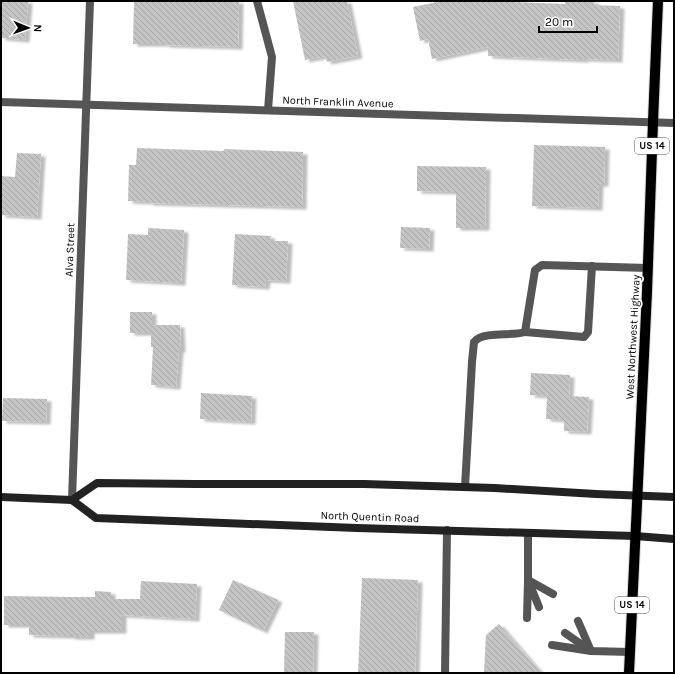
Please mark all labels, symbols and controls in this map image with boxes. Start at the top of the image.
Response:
north arrow [8,8,48,48]
scale bar [539,8,597,34]
text: 20 m [545,15,573,29]
text: N [31,24,44,33]
street label: North Franklin Avenue [282,94,394,110]
road number: US 14 [635,138,669,154]
street label: Alva Street [63,223,77,277]
street label: West Northwest Highway [623,274,643,400]
street label: North Quentin Road [320,509,420,525]
road number: US 14 [615,597,649,613]

